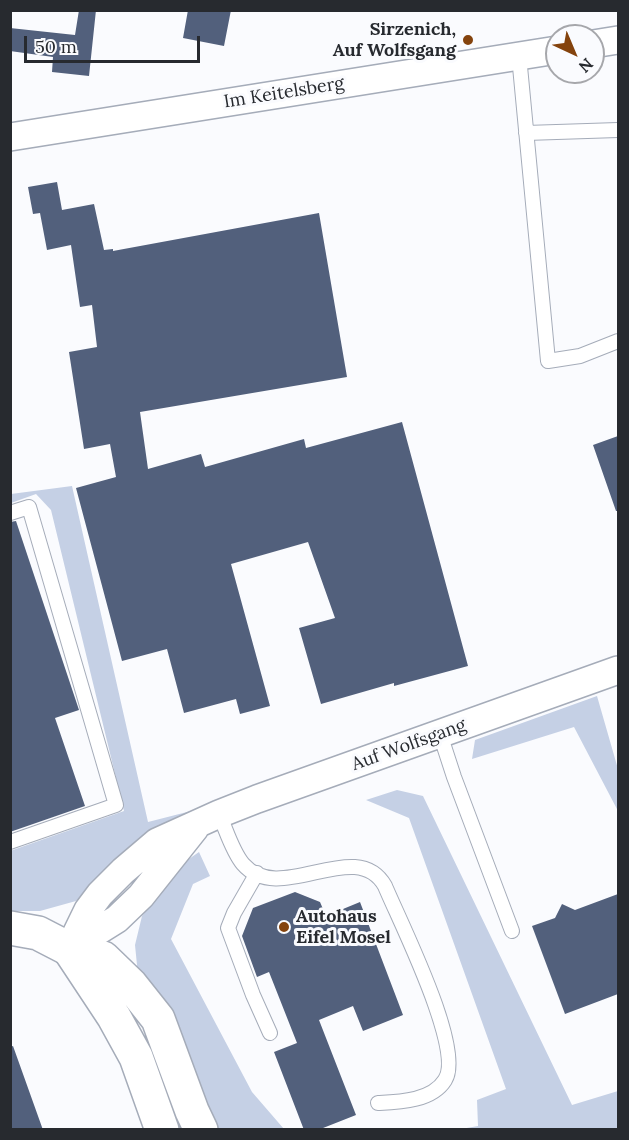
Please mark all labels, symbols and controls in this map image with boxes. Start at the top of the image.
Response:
place label: Sirzenich, Auf Wolfsgang [333,19,456,62]
scale bar [27,24,202,62]
north arrow [545,24,605,84]
marker: Sirzenich, Auf Wolfsgang [461,33,475,47]
text: 50 m [35,35,77,58]
text: N [575,54,598,77]
street label: Im Keitelsberg [222,73,346,113]
street label: Auf Wolfsgang [349,714,469,776]
place label: Autohaus Eifel Mosel [296,906,391,948]
marker: Autohaus Eifel Mosel [277,920,291,934]

